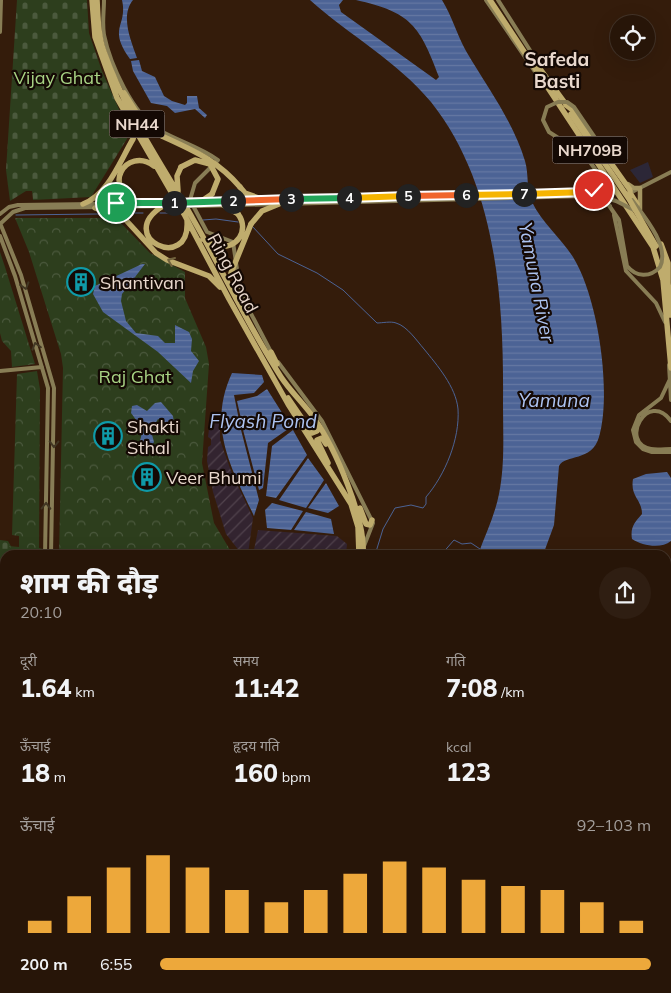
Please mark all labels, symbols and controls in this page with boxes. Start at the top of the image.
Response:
map controls [610,15,655,60]
button: locate [610,15,655,60]
district label: Safeda Basti [525,47,589,93]
park label: Vijay Ghat [14,66,100,89]
road number: NH44 [110,110,164,138]
road number: NH709B [552,136,628,164]
pin [573,169,615,211]
icon: check [580,176,608,204]
pin [95,182,137,224]
pin: 6 [454,182,478,208]
pin: 7 [512,182,536,206]
pin: 5 [396,184,420,208]
text: 7 [520,185,529,203]
pin: 3 [278,186,304,212]
pin: 4 [336,186,362,210]
text: 6 [462,186,471,204]
text: 5 [404,187,413,205]
pin: 2 [220,188,246,214]
icon: arrive [102,189,130,217]
text: 4 [345,189,354,207]
pin: 1 [162,190,186,216]
text: 3 [287,190,296,208]
text: 2 [229,192,238,210]
text: 1 [170,194,179,212]
water label: Yamuna River [514,220,561,345]
street label: Ring Road [202,229,264,317]
one-way arrow [167,257,176,268]
building icon: Shantivan [66,267,96,297]
place label: Shantivan [100,271,184,294]
one-way arrow [19,281,29,290]
one-way arrow [31,342,41,350]
park label: Raj Ghat [98,365,172,388]
water label: Yamuna [518,388,590,412]
water label: Flyash Pond [209,409,317,433]
place label: Shakti Sthal [127,415,179,459]
building icon: Shakti Sthal [93,421,123,451]
one-way arrow [48,440,59,448]
building icon: Veer Bhumi [132,462,162,492]
place label: Veer Bhumi [166,466,262,489]
one-way arrow [41,502,51,510]
text: शाम की दौड़ [20,565,158,600]
button: share [599,567,651,619]
text: 20:10 [20,602,62,622]
text: दूरी [20,652,37,670]
text: समय [233,652,259,670]
text: गति [446,652,466,670]
text: 1.64 [20,672,72,703]
text: 11:42 [233,672,300,703]
text: 7:08 [446,672,498,703]
text: km [72,683,95,701]
text: /km [498,683,525,701]
text: ऊँचाई [20,737,50,755]
text: हृदय गति [233,737,279,755]
text: kcal [446,738,472,756]
text: 123 [446,756,491,787]
text: 18 [20,757,50,788]
text: 160 [233,757,278,788]
text: m [50,768,66,786]
text: bpm [278,768,311,786]
text: ऊँचाई [20,815,55,835]
text: 92–103 m [577,815,651,835]
text: 200 m [20,954,68,974]
text: 6:55 [100,954,132,974]

